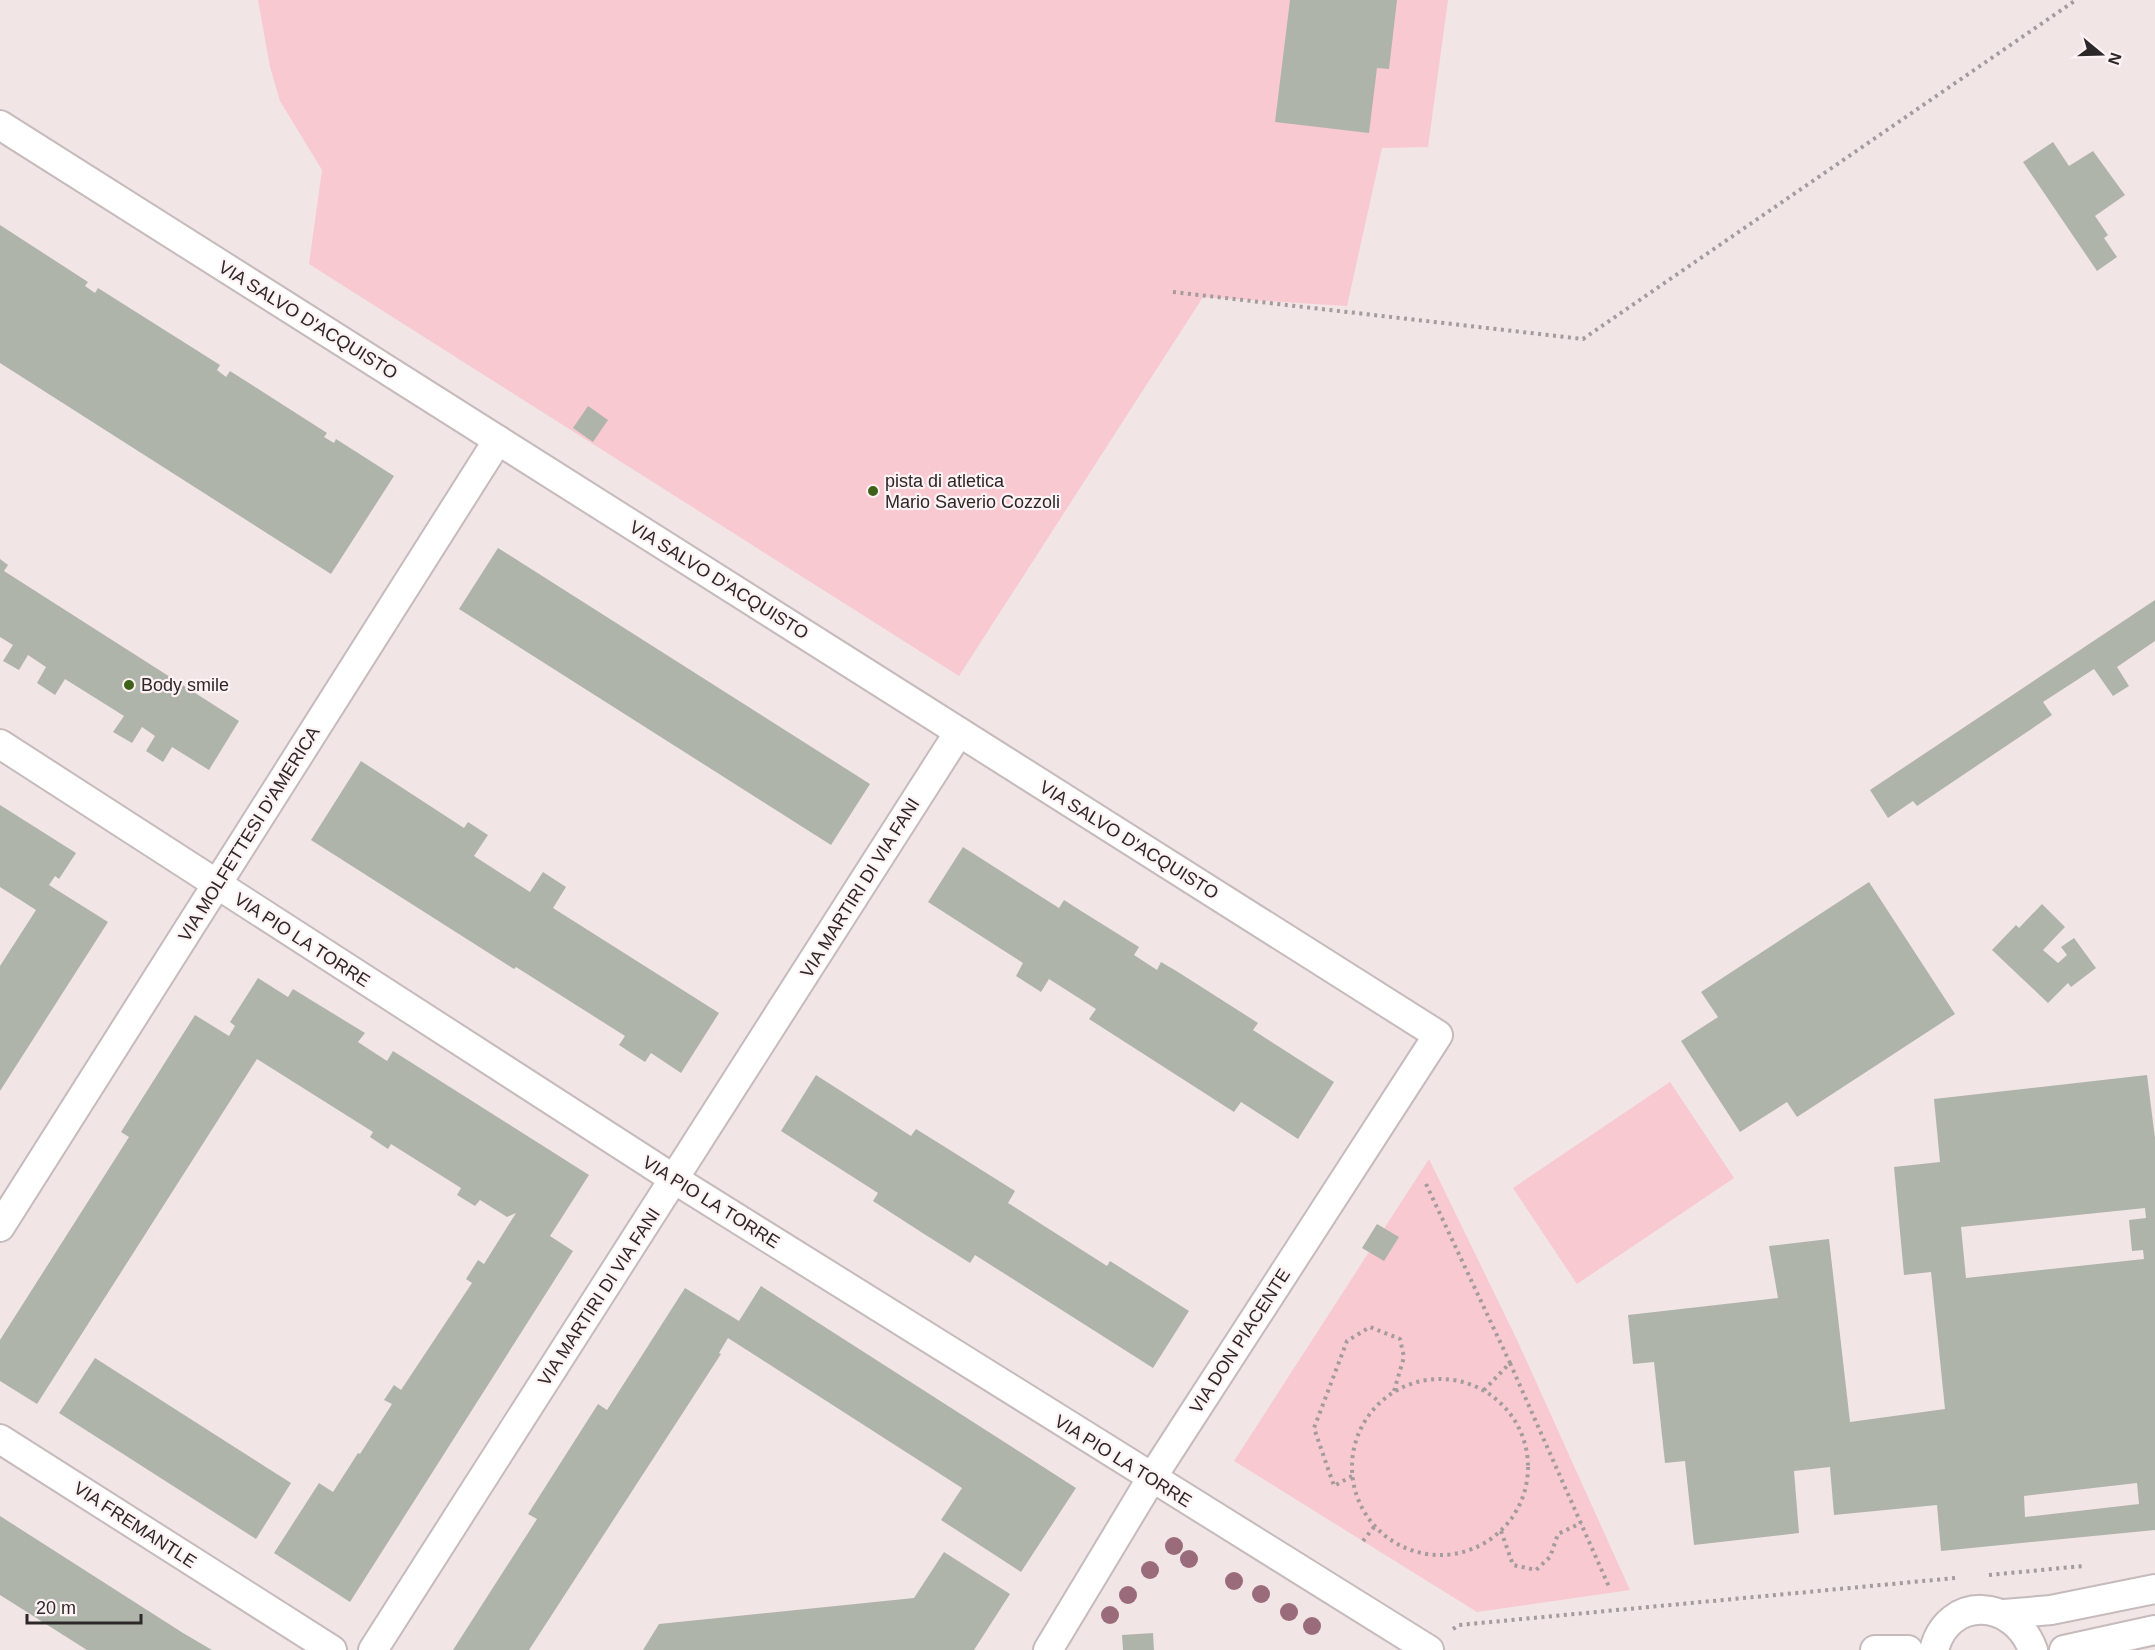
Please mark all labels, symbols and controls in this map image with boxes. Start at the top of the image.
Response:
north arrow [2071,24,2131,84]
text: N [2105,50,2125,67]
street label: VIA SALVO D'ACQUISTO [215,257,401,383]
place label: pista di atletica Mario Saverio Cozzoli [885,471,1060,512]
marker: pista di atletica Mario Saverio Cozzoli [866,484,880,498]
street label: VIA SALVO D'ACQUISTO [626,517,812,643]
place label: Body smile [141,675,229,695]
marker: Body smile [122,678,136,692]
street label: VIA MOLFETTESI D'AMERICA [174,723,324,945]
street label: VIA SALVO D'ACQUISTO [1036,777,1222,903]
street label: VIA MARTIRI DI VIA FANI [796,795,924,981]
street label: VIA PIO LA TORRE [231,889,373,991]
street label: VIA PIO LA TORRE [639,1152,783,1252]
street label: VIA MARTIRI DI VIA FANI [534,1204,664,1390]
street label: VIA DON PIACENTE [1186,1265,1294,1417]
street label: VIA PIO LA TORRE [1051,1411,1195,1511]
street label: VIA FREMANTLE [70,1478,200,1572]
scale bar [27,1587,141,1625]
text: 20 m [36,1598,76,1618]

